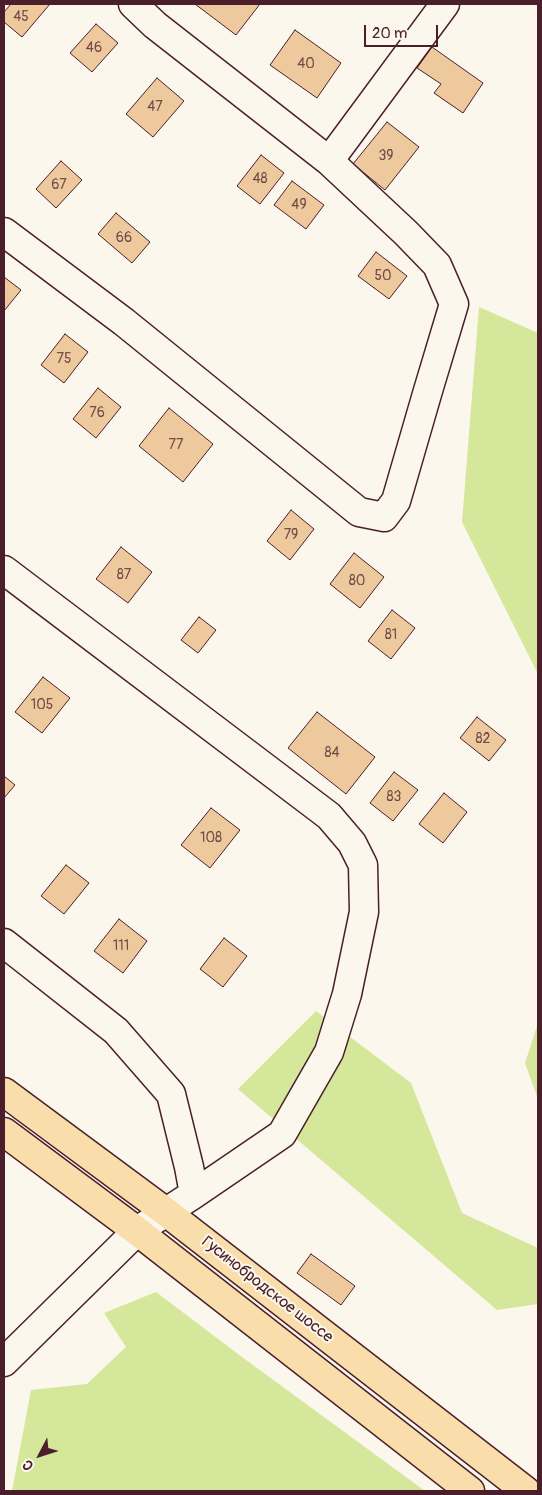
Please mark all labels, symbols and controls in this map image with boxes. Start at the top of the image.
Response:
house number: 45 [13,9,29,25]
scale bar [367,15,441,47]
text: 20 m [372,24,407,43]
house number: 46 [86,40,102,56]
house number: 40 [297,56,315,72]
house number: 47 [147,99,163,115]
house number: 39 [378,148,394,164]
house number: 48 [252,171,268,187]
house number: 67 [51,177,67,193]
house number: 49 [291,197,307,213]
house number: 66 [116,230,132,246]
house number: 50 [374,268,392,284]
house number: 75 [57,351,71,367]
house number: 76 [89,405,105,421]
house number: 77 [169,437,183,453]
house number: 79 [284,527,298,543]
house number: 87 [117,567,131,583]
house number: 80 [349,573,365,589]
house number: 81 [385,627,397,643]
house number: 105 [31,697,53,713]
house number: 82 [476,731,490,747]
house number: 84 [324,745,340,761]
house number: 83 [387,789,401,805]
house number: 108 [200,830,222,846]
house number: 111 [113,938,129,954]
street label: Гусинобродское шоссе [197,1233,337,1347]
north arrow [15,1430,65,1480]
text: С [19,1456,37,1474]

